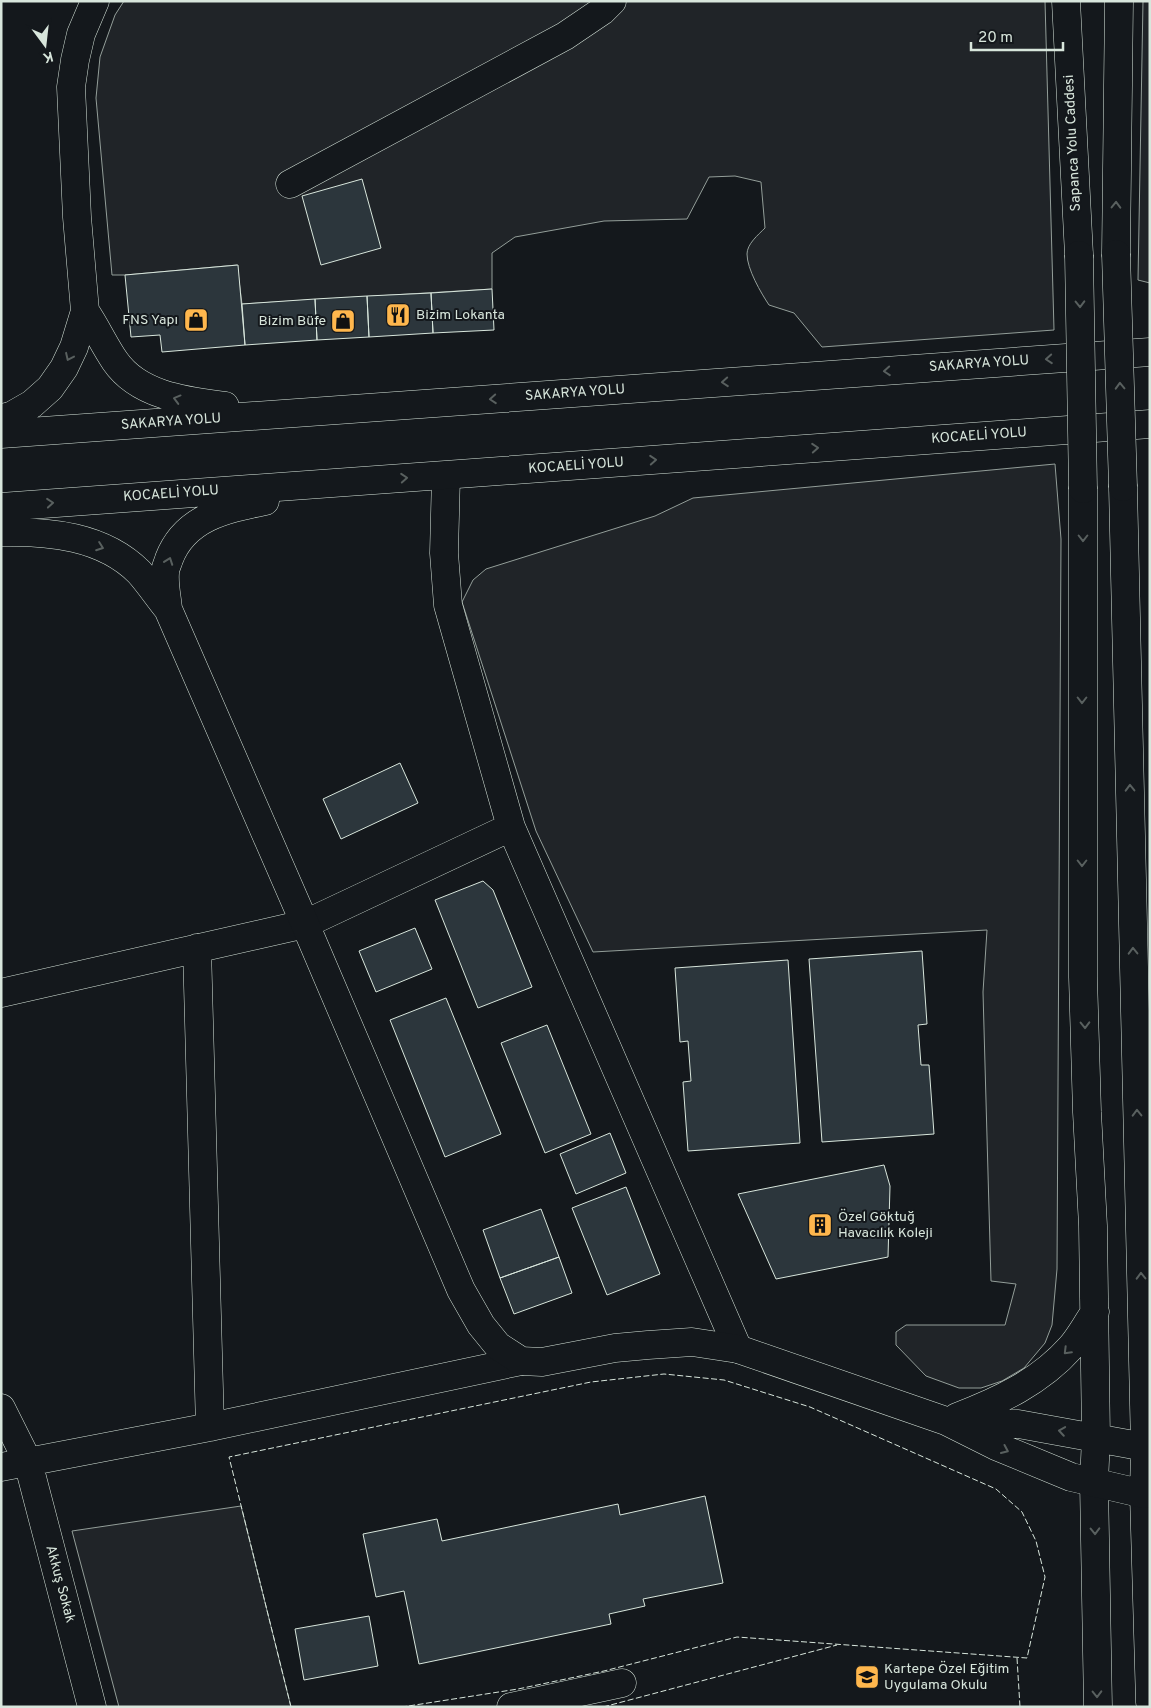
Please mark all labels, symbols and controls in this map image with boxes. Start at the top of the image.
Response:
north arrow [20,20,70,70]
scale bar [971,20,1064,52]
text: 20 m [978,29,1013,48]
text: K [41,47,55,66]
street label: Sapanca Yolu Caddesi [1061,74,1085,212]
one-way arrow [1111,201,1121,208]
one-way arrow [1075,300,1085,308]
restaurant icon: Bizim Lokanta [385,302,411,328]
shop icon: FNS Yapı [183,307,209,333]
place label: Bizim Lokanta [416,307,505,324]
shop icon: Bizim Büfe [330,308,356,334]
place label: FNS Yapı [122,312,178,329]
place label: Bizim Büfe [259,313,326,330]
one-way arrow [65,352,75,361]
street label: SAKARYA YOLU [928,352,1030,376]
one-way arrow [1044,354,1052,365]
one-way arrow [882,365,890,376]
one-way arrow [720,377,728,388]
street label: SAKARYA YOLU [524,381,626,405]
one-way arrow [1114,382,1125,390]
one-way arrow [488,393,496,404]
one-way arrow [173,394,181,404]
street label: SAKARYA YOLU [120,410,222,434]
street label: KOCAELİ YOLU [930,423,1027,448]
one-way arrow [812,443,820,454]
street label: KOCAELİ YOLU [527,453,624,478]
one-way arrow [650,455,658,466]
one-way arrow [400,473,408,484]
street label: KOCAELİ YOLU [122,481,219,506]
one-way arrow [46,497,54,508]
one-way arrow [1078,534,1088,542]
one-way arrow [96,541,104,551]
one-way arrow [163,557,173,565]
one-way arrow [1077,697,1087,705]
one-way arrow [1124,784,1135,792]
one-way arrow [1077,860,1087,867]
one-way arrow [1128,947,1138,954]
one-way arrow [1079,1022,1090,1030]
one-way arrow [1132,1109,1142,1117]
place label: Özel Göktuğ Havacılık Koleji [838,1208,933,1242]
building icon: Özel Göktuğ Havacılık Koleji [807,1212,833,1238]
one-way arrow [1135,1272,1146,1280]
one-way arrow [1063,1345,1072,1354]
one-way arrow [1058,1427,1067,1437]
one-way arrow [1000,1444,1009,1455]
one-way arrow [1090,1528,1100,1536]
street label: Akkuş Sokak [41,1543,79,1625]
place label: Kartepe Özel Eğitim Uygulama Okulu [884,1660,1009,1694]
school or university icon: Kartepe Özel Eğitim Uygulama Okulu [854,1664,880,1690]
one-way arrow [1092,1690,1102,1698]

